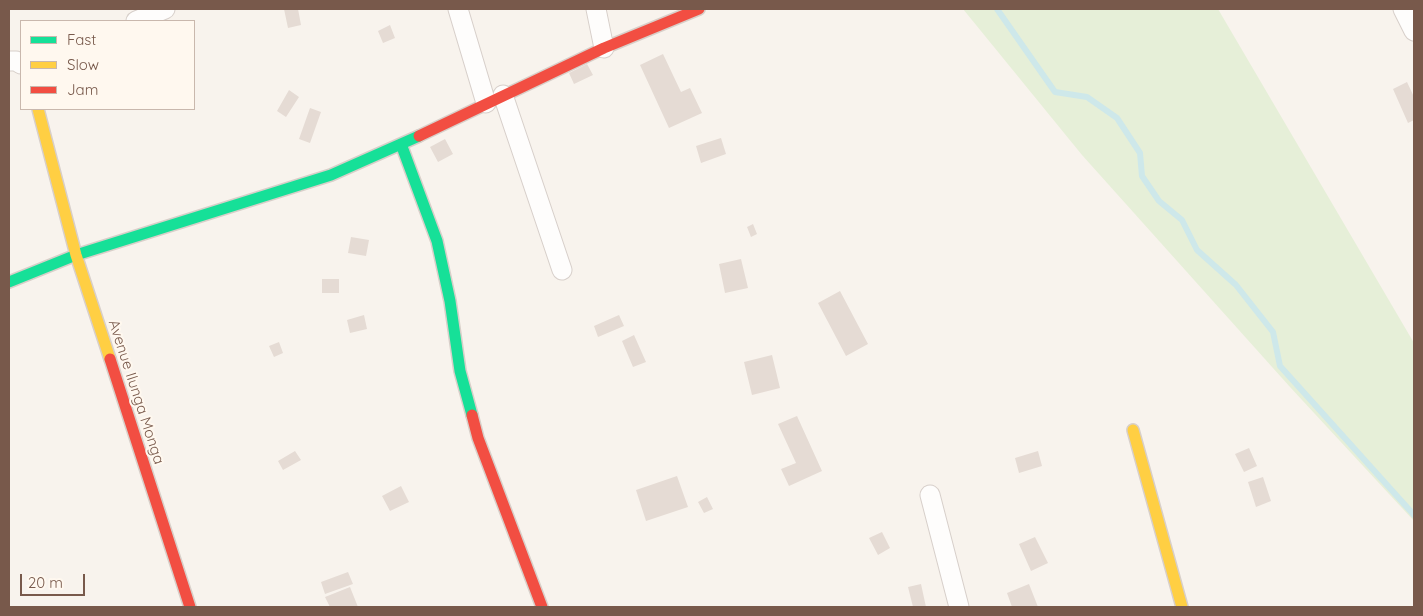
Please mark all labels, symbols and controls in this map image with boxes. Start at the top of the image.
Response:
legend [20,20,195,110]
text: Fast [67,30,96,49]
text: Slow [67,55,99,74]
text: Jam [67,80,98,99]
street label: Avenue Ilunga Monga [104,318,168,466]
scale bar [22,564,88,596]
text: 20 m [28,573,63,592]

